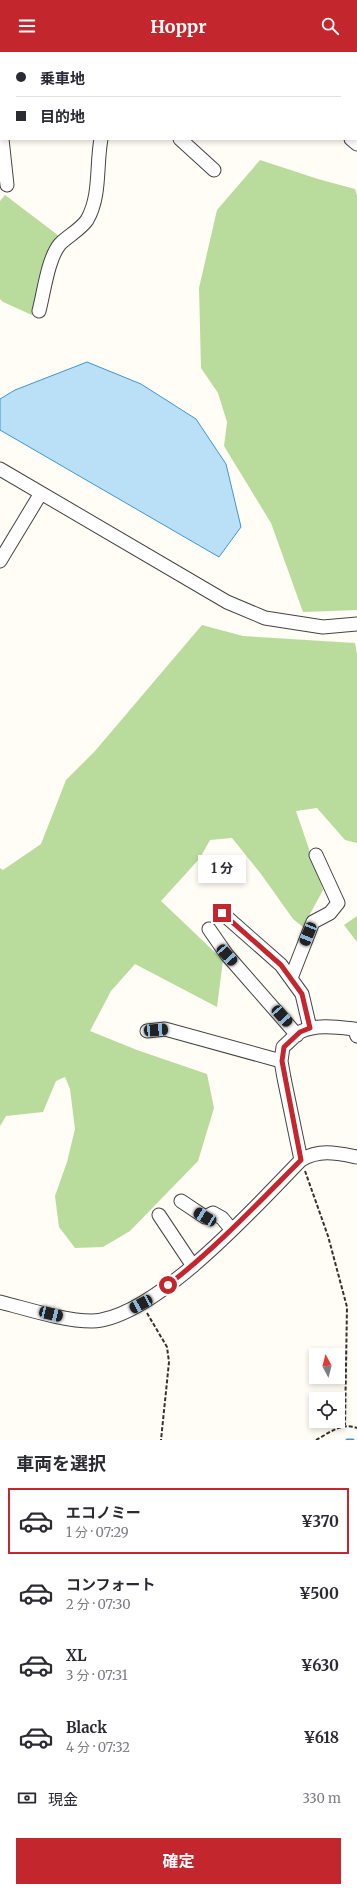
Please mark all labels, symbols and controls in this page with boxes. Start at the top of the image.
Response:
icon: menu [16,15,38,37]
text: Hoppr [150,15,207,38]
icon: search [319,15,341,37]
text: 乗車地 [40,69,85,88]
text: 目的地 [40,107,85,126]
callout: 1 分 [198,855,246,883]
text: 1 分 [211,860,233,877]
route end [213,904,231,922]
car [298,921,318,947]
car [215,942,239,968]
car [270,1003,294,1029]
car [144,1023,168,1037]
car [192,1206,218,1228]
route start [159,1276,177,1294]
car [128,1293,154,1315]
car [38,1305,64,1323]
north arrow [309,1348,345,1384]
map controls [309,1348,345,1428]
button: locate [309,1392,345,1428]
text: 車両を選択 [16,1452,106,1475]
icon: car [18,1503,54,1539]
text: エコノミー [66,1503,141,1522]
text: ¥370 [301,1512,339,1531]
text: 1 分 · 07:29 [66,1524,129,1541]
icon: car [18,1575,54,1611]
text: コンフォート [66,1575,156,1594]
text: ¥500 [299,1584,339,1603]
text: 2 分 · 07:30 [66,1596,131,1613]
text: XL [66,1646,87,1665]
icon: car [18,1647,54,1683]
text: ¥630 [301,1656,339,1675]
text: 3 分 · 07:31 [66,1667,128,1684]
text: Black [66,1718,107,1737]
icon: car [18,1719,54,1755]
text: ¥618 [303,1728,339,1747]
text: 4 分 · 07:32 [66,1739,130,1756]
icon: cash [16,1787,38,1809]
text: 現金 [48,1790,78,1809]
text: 330 m [302,1790,341,1807]
button: 確定 [16,1838,341,1884]

